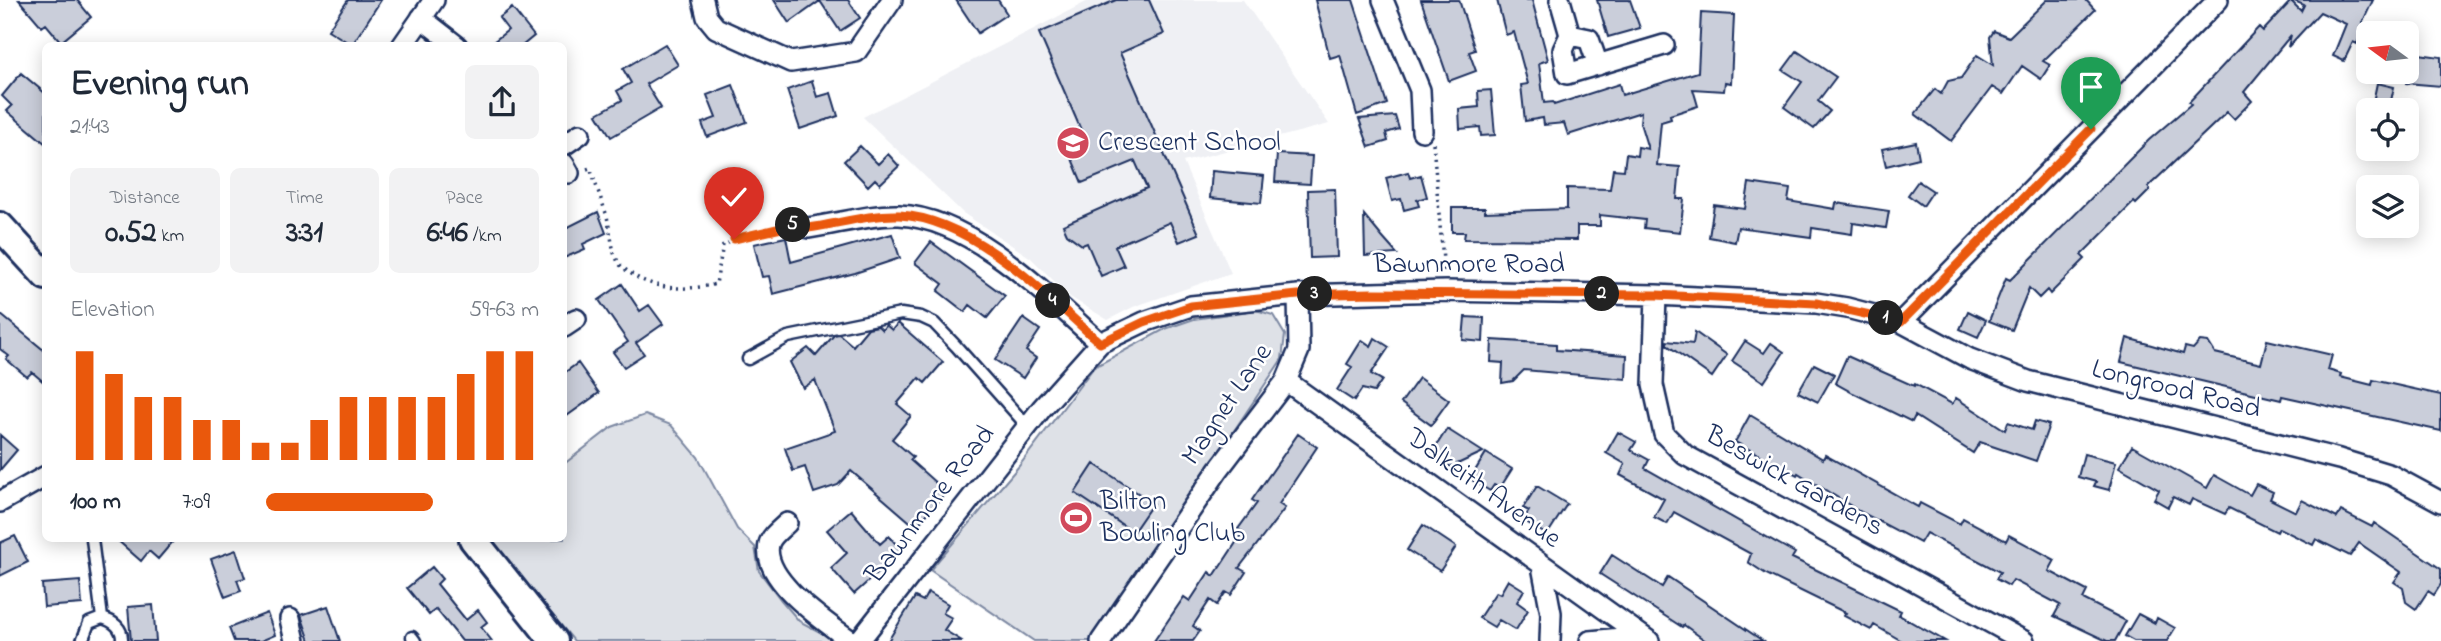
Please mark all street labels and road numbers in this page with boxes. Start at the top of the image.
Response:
street label: Bawnmore Road [1372,245,1565,286]
street label: Magnet Lane [1172,335,1284,474]
street label: Longrood Road [2087,349,2265,431]
street label: Beswick Gardens [1696,415,1891,548]
street label: Bawnmore Road [855,417,1006,594]
street label: Dalkeith Avenue [1396,418,1570,560]

